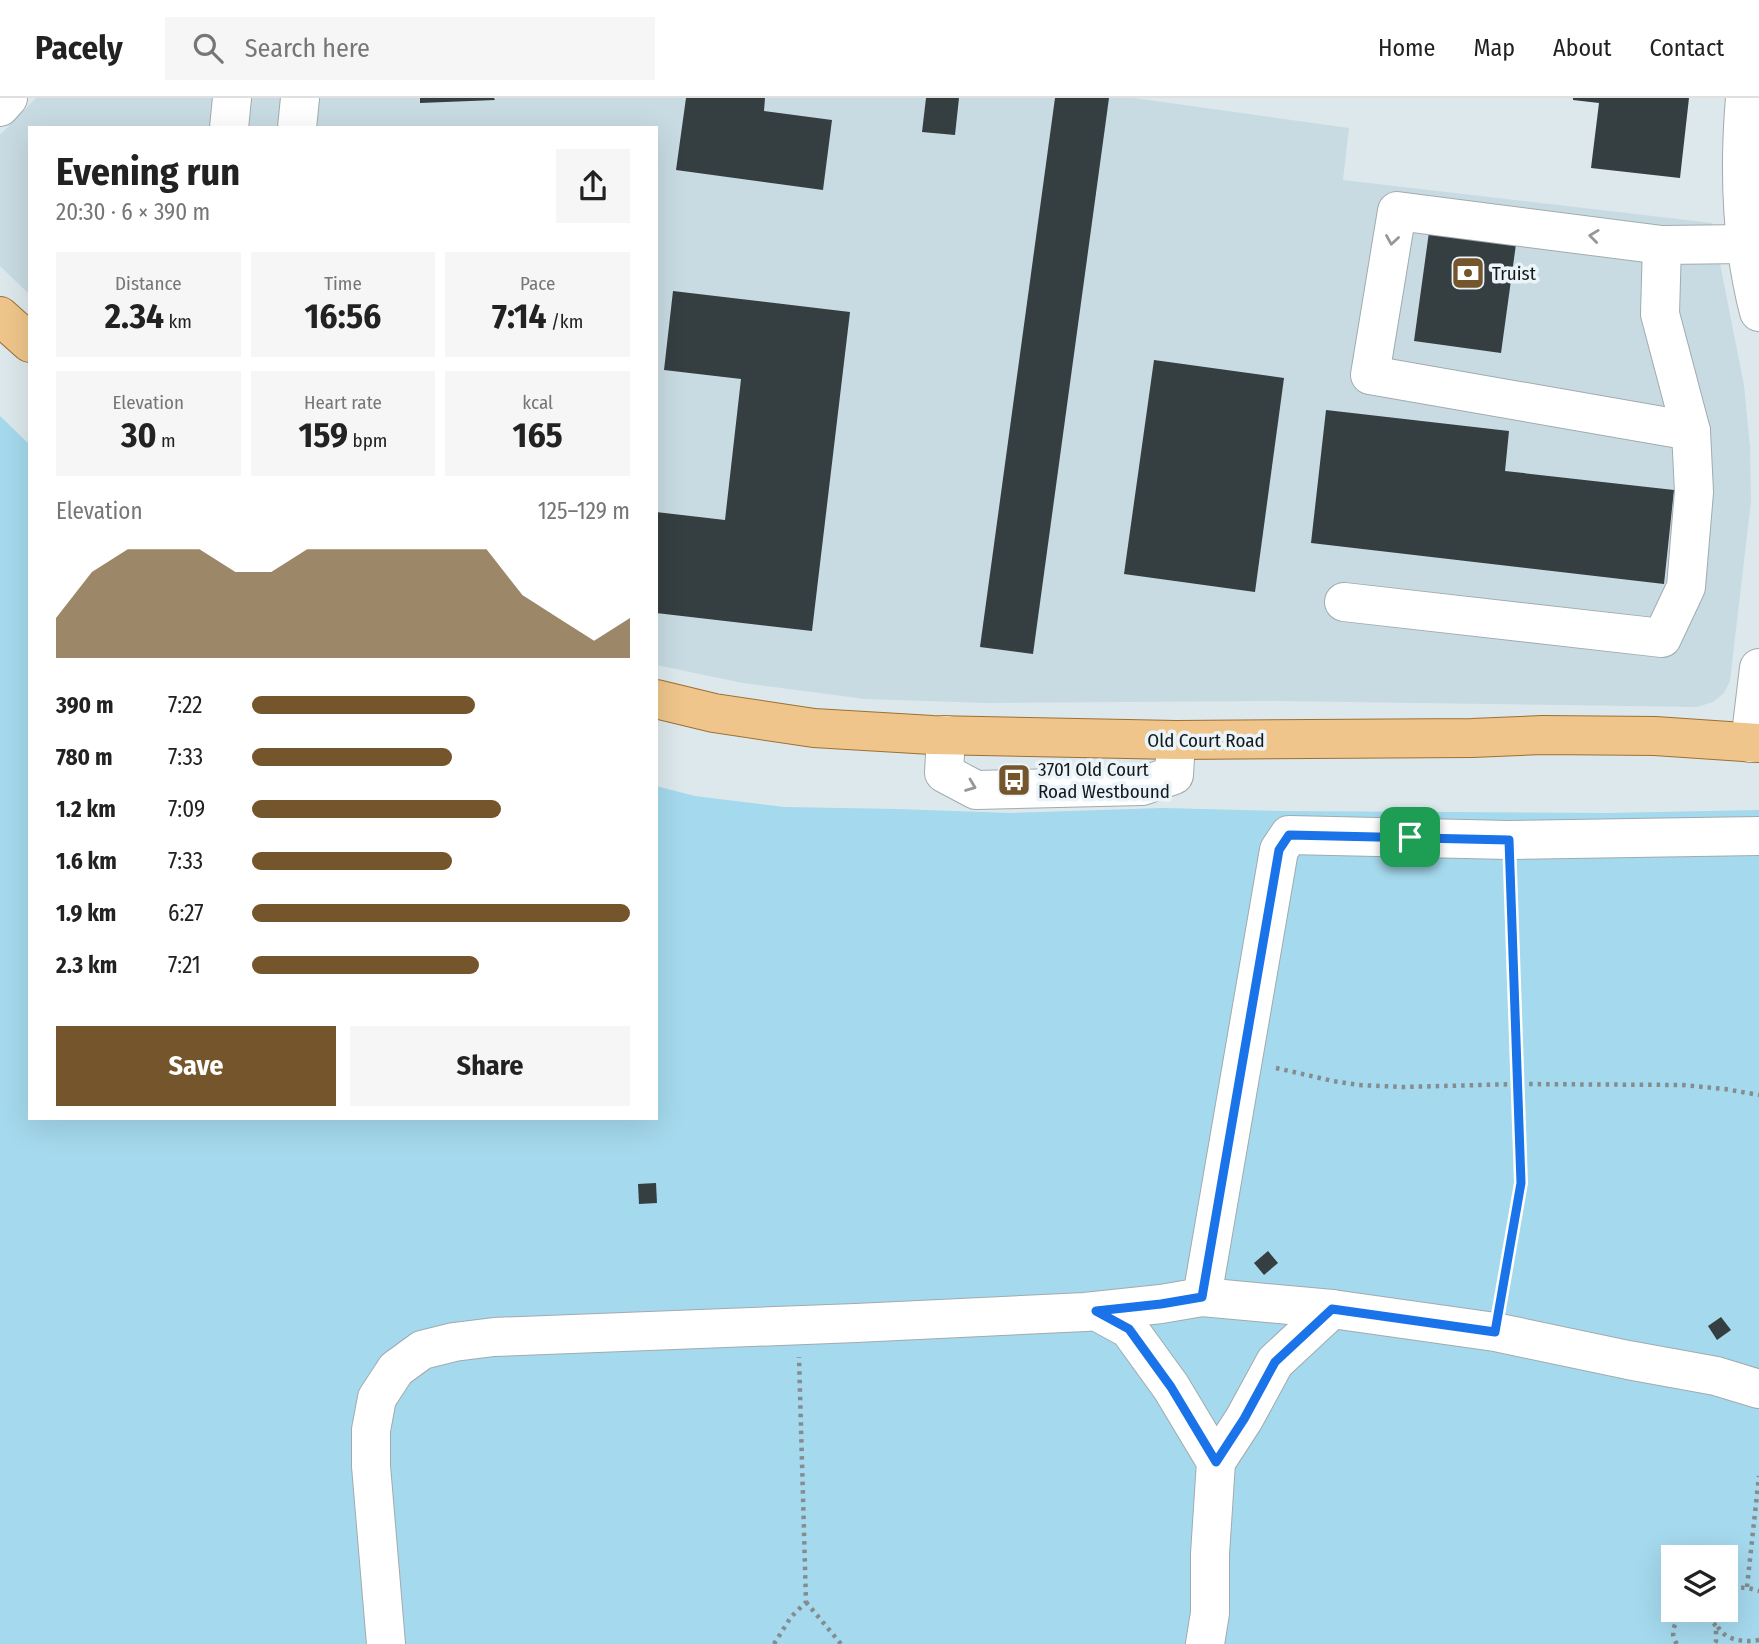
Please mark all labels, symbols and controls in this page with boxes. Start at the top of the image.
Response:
search box [165,17,655,80]
text: Pacely [35,28,123,68]
icon: search [189,29,227,67]
text: Search here [245,33,370,64]
text: Home [1378,34,1435,62]
text: Map [1473,34,1515,62]
text: About [1553,34,1611,62]
text: Contact [1649,34,1724,62]
text: Evening run [56,149,240,195]
button: share [556,149,630,223]
text: 20:30 · 6 × 390 m [56,198,210,226]
one-way arrow [1588,229,1600,244]
one-way arrow [1385,234,1400,245]
bank icon: Truist [1449,254,1487,292]
place label: Truist [1492,262,1537,285]
text: Distance [115,272,182,295]
text: Time [324,272,362,295]
text: Pace [520,272,555,295]
text: 2.34 [105,295,164,337]
text: 16:56 [305,295,381,337]
text: 7:14 [492,295,547,337]
text: km [164,310,192,333]
text: /km [547,310,583,333]
text: Elevation [113,391,184,414]
text: Heart rate [304,391,382,414]
text: kcal [522,391,553,414]
text: 30 [121,414,157,456]
text: 159 [299,414,348,456]
text: 165 [513,414,563,456]
text: m [157,429,176,452]
text: bpm [348,429,387,452]
text: Elevation [56,497,143,525]
text: 125–129 m [538,497,630,525]
text: 390 m [56,691,113,719]
text: 7:22 [168,691,202,719]
street label: Old Court Road [1147,729,1265,752]
text: 780 m [56,743,113,771]
text: 7:33 [168,743,203,771]
place label: 3701 Old Court Road Westbound [1038,758,1170,803]
bus stop icon: 3701 Old Court Road Westbound [995,761,1033,799]
one-way arrow [964,777,976,791]
text: 1.2 km [56,795,116,823]
text: 7:09 [168,795,205,823]
pin [1380,807,1440,867]
icon: arrive [1391,818,1429,856]
text: 1.6 km [56,847,117,875]
text: 7:33 [168,847,203,875]
text: 1.9 km [56,899,116,927]
text: 6:27 [168,899,204,927]
text: 2.3 km [56,951,117,979]
text: 7:21 [168,951,201,979]
button: Save [56,1026,336,1106]
button: Share [350,1026,630,1106]
map controls [1661,1545,1738,1622]
button: layers [1661,1545,1738,1622]

